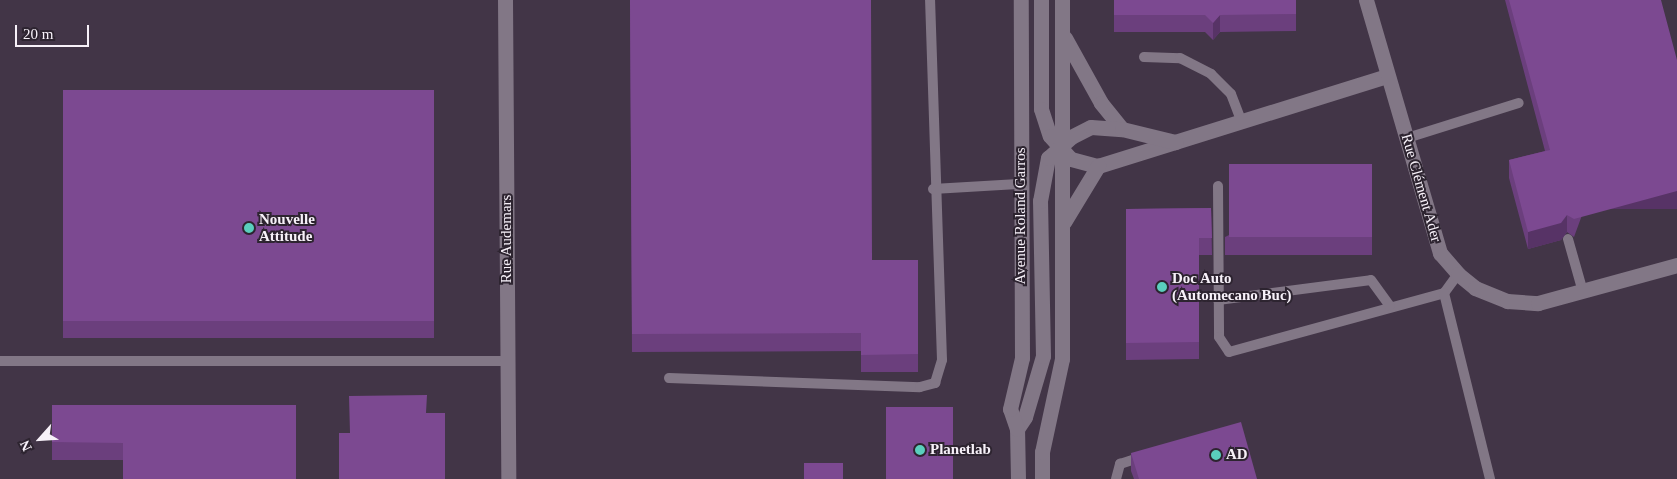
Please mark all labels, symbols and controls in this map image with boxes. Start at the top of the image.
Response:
scale bar [18,15,91,47]
text: 20 m [23,26,53,42]
street label: Rue Clément Ader [1397,131,1445,245]
street label: Avenue Roland Garros [1012,147,1030,285]
street label: Rue Audemars [498,194,516,284]
place label: Nouvelle Attitude [259,210,315,245]
marker: Nouvelle Attitude [243,222,255,234]
place label: Doc Auto (Automecano Buc) [1172,269,1292,304]
marker: Doc Auto (Automecano Buc) [1156,281,1168,293]
north arrow [15,414,65,464]
text: N [17,438,35,454]
place label: Planetlab [930,441,991,459]
marker: Planetlab [914,444,926,456]
place label: AD [1226,446,1248,464]
marker: AD [1210,449,1222,461]

